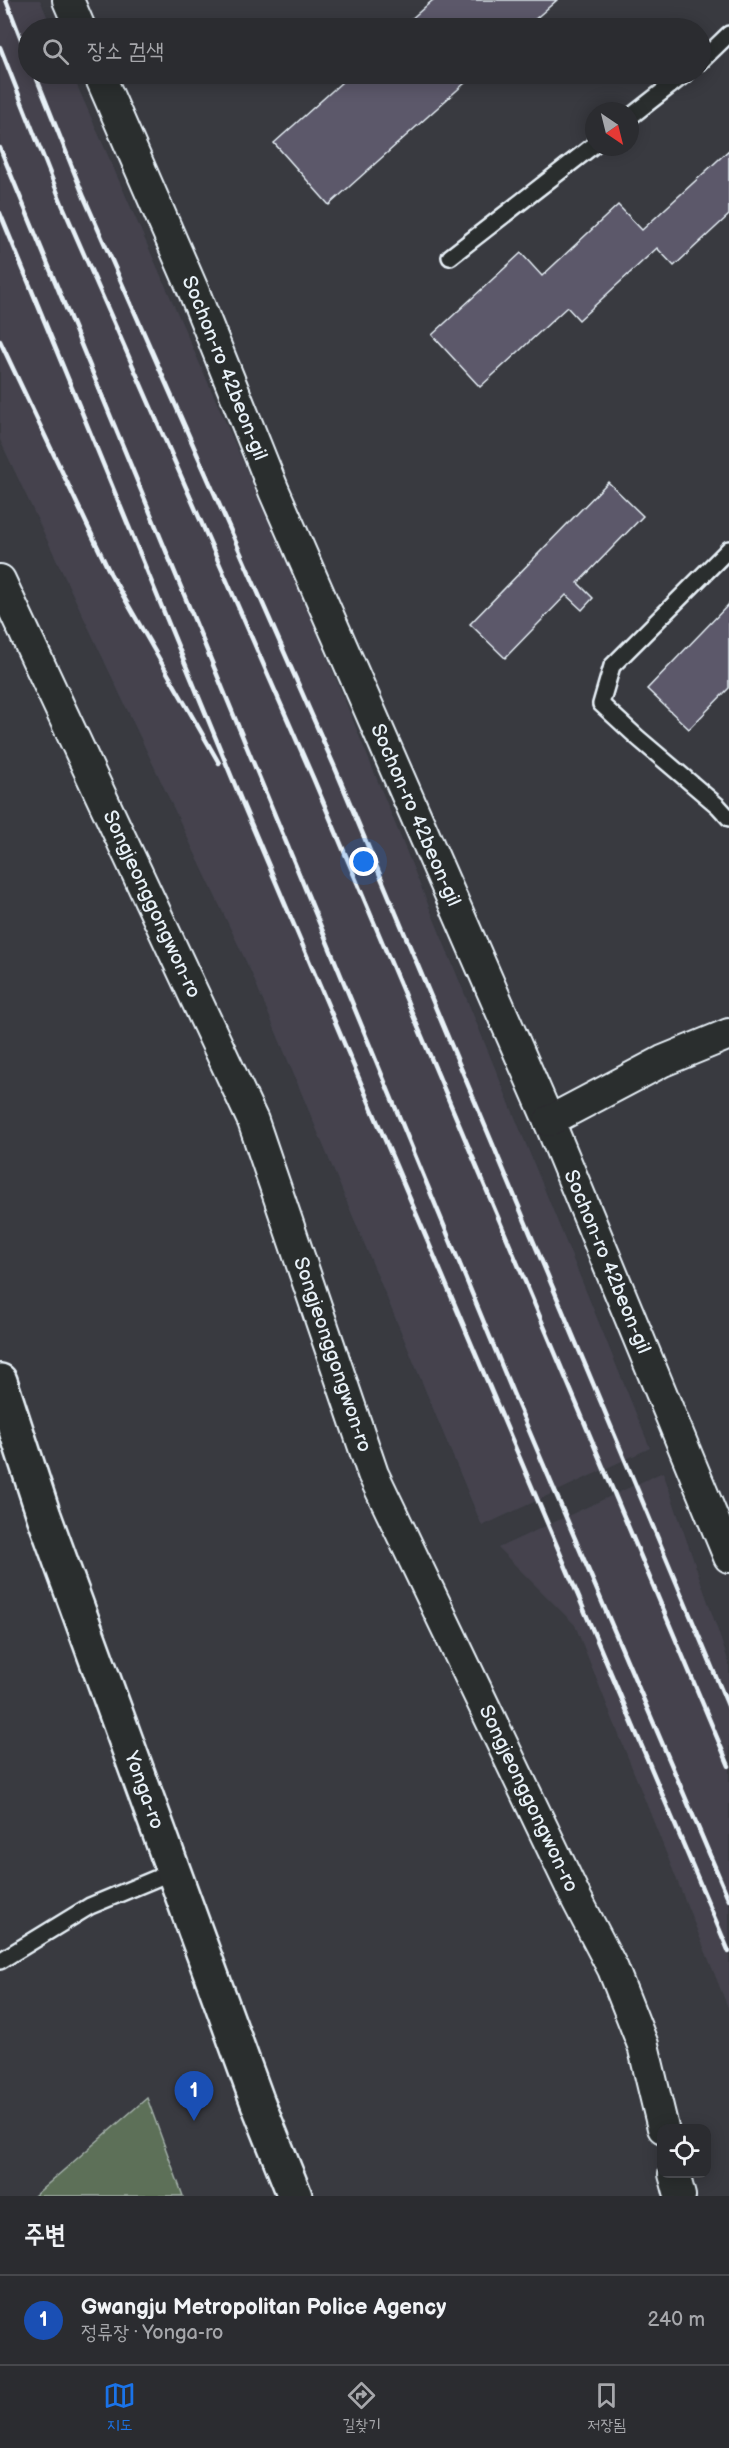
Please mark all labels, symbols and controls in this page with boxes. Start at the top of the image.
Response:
search box [18,18,711,84]
icon: search [39,35,72,68]
text: 장소 검색 [87,38,164,65]
north arrow [585,102,639,156]
street label: Sochon-ro 42beon-gil [177,272,272,464]
street label: Sochon-ro 42beon-gil [365,720,466,910]
street label: Songjeonggongwon-ro [97,807,206,1002]
your location [349,847,378,876]
street label: Sochon-ro 42beon-gil [559,1166,656,1357]
street label: Songjeonggongwon-ro [288,1254,377,1455]
street label: Songjeonggongwon-ro [473,1701,583,1896]
street label: Yonga-ro [118,1747,169,1833]
pin: 1 [174,2072,214,2121]
map controls [657,2124,711,2178]
button: locate [657,2124,711,2178]
text: 주변 [24,2220,66,2251]
text: Gwangju Metropolitan Police Agency [81,2294,446,2321]
text: 1 [39,2308,48,2332]
text: 240 m [648,2308,705,2332]
text: 정류장 · Yonga-ro [81,2321,223,2345]
tab: 지도 [103,2379,136,2435]
tab: 길찾기 [342,2379,381,2435]
tab: 저장됨 [587,2379,626,2435]

